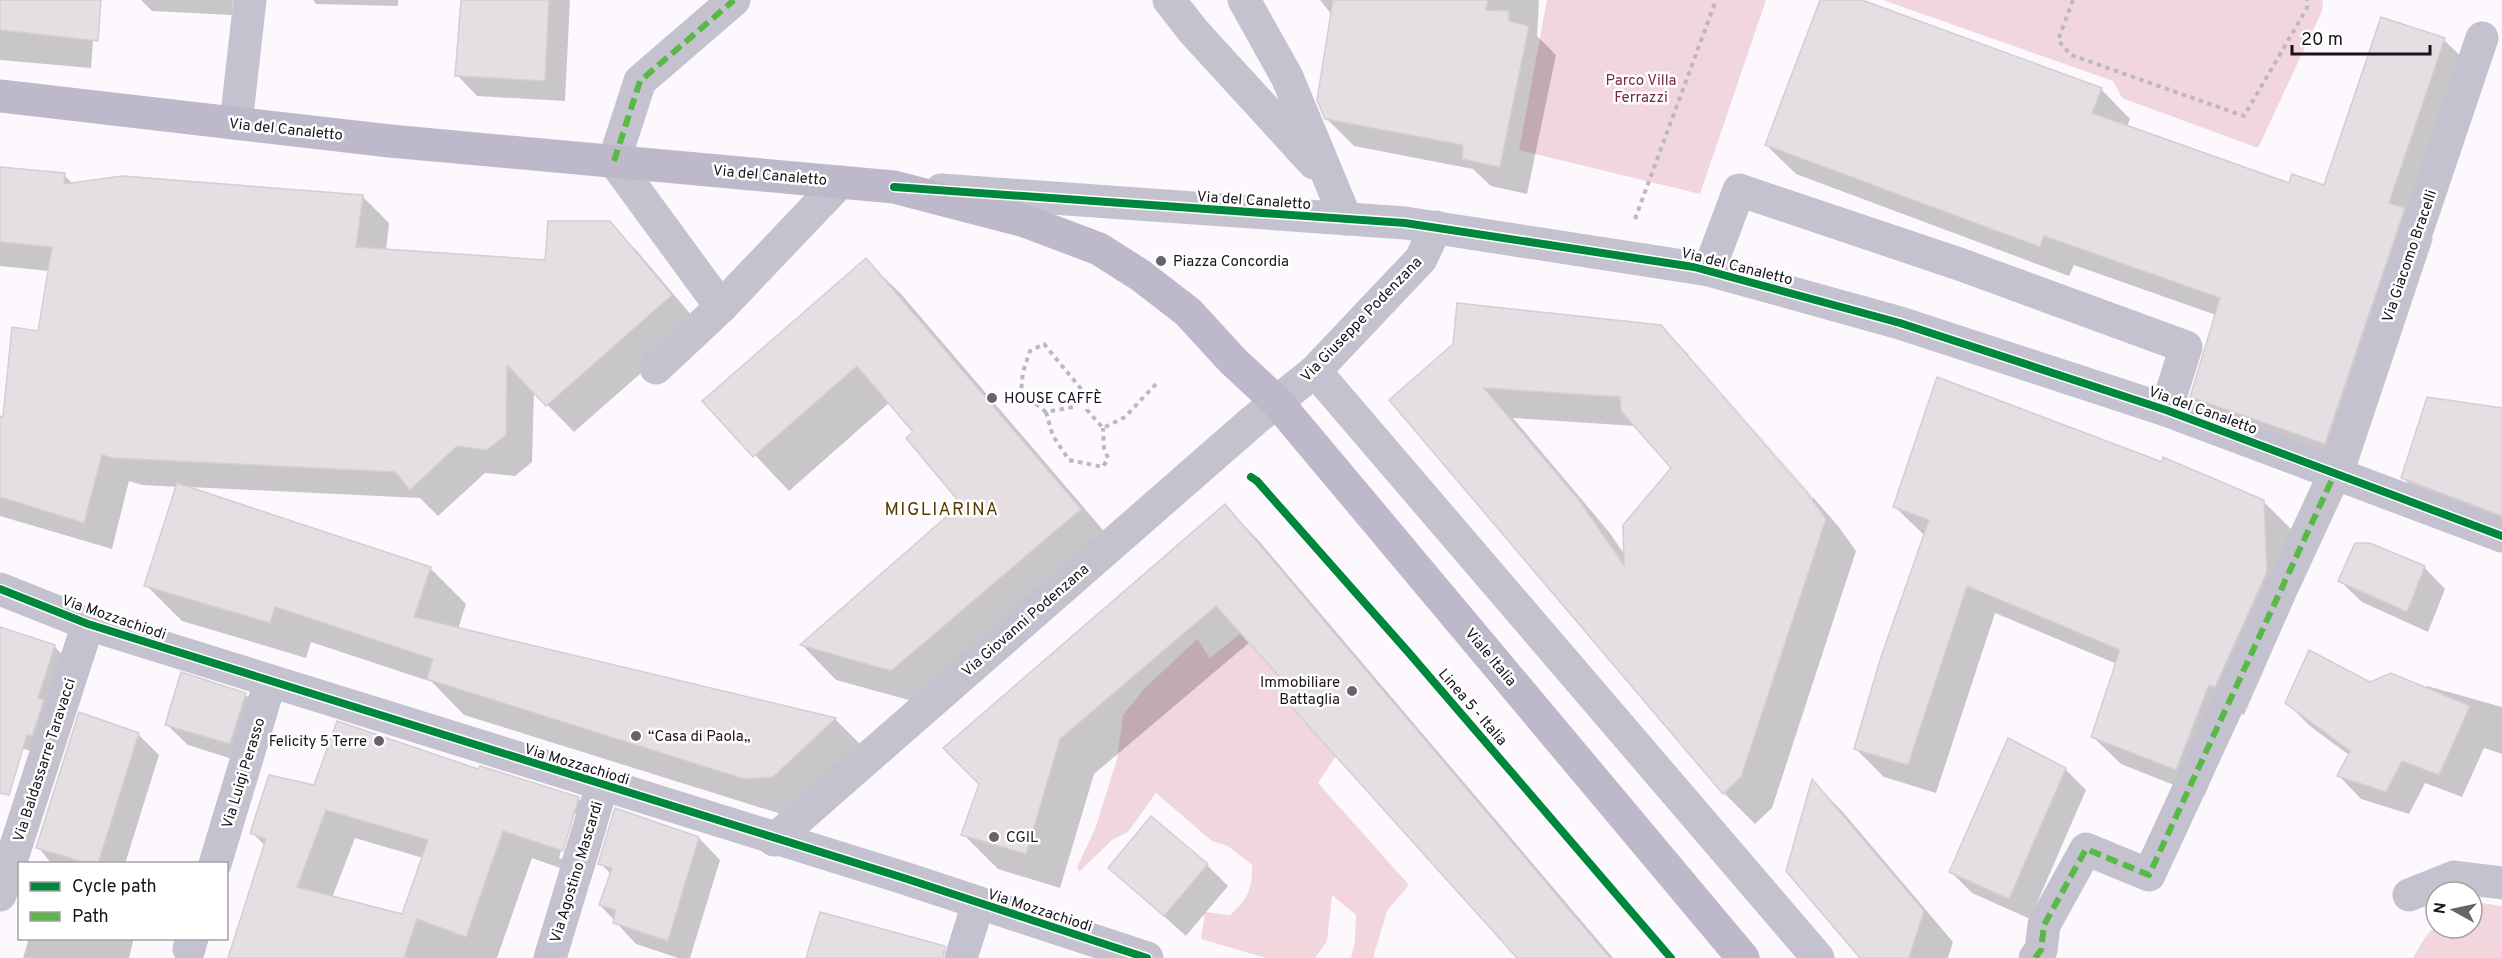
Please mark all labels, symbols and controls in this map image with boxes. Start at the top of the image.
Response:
scale bar [2292,18,2430,56]
text: 20 m [2301,29,2343,52]
park label: Parco Villa Ferrazzi [1606,72,1676,108]
street label: Via del Canaletto [228,115,344,146]
street label: Via del Canaletto [712,162,828,191]
street label: Via del Canaletto [1196,188,1312,215]
street label: Via Giacomo Bracelli [2379,188,2442,325]
street label: Via del Canaletto [1679,244,1794,291]
place label: Piazza Concordia [1173,253,1289,272]
street label: Via Giuseppe Podenzana [1297,253,1427,387]
marker: Piazza Concordia [1154,254,1168,268]
street label: Via del Canaletto [2146,383,2259,440]
place label: HOUSE CAFFÈ [1004,389,1102,409]
marker: HOUSE CAFFÈ [985,391,999,405]
district label: MIGLIARINA [884,499,1000,522]
street label: Via Giovanni Podenzana [958,561,1094,682]
street label: Via Mozzachiodi [59,592,168,645]
street label: Viale Italia [1460,625,1520,691]
street label: Linea 5 - Italia [1433,666,1511,750]
place label: Immobiliare Battaglia [1260,674,1340,710]
street label: Via Baldassarre Taravacci [10,676,81,845]
marker: Immobiliare Battaglia [1345,684,1359,698]
street label: Via Luigi Perasso [219,716,270,831]
place label: “Casa di Paola„ [648,728,750,747]
marker: “Casa di Paola„ [629,729,643,743]
place label: Felicity 5 Terre [269,733,367,752]
marker: Felicity 5 Terre [372,734,386,748]
street label: Via Mozzachiodi [522,740,632,790]
street label: Via Agostino Mascardi [547,799,608,946]
place label: CGIL [1006,829,1038,848]
marker: CGIL [987,830,1001,844]
legend [18,862,228,940]
text: Cycle path [72,876,157,899]
north arrow [2424,880,2484,940]
street label: Via Mozzachiodi [985,886,1094,937]
text: N [2430,901,2452,915]
text: Path [72,906,109,929]

